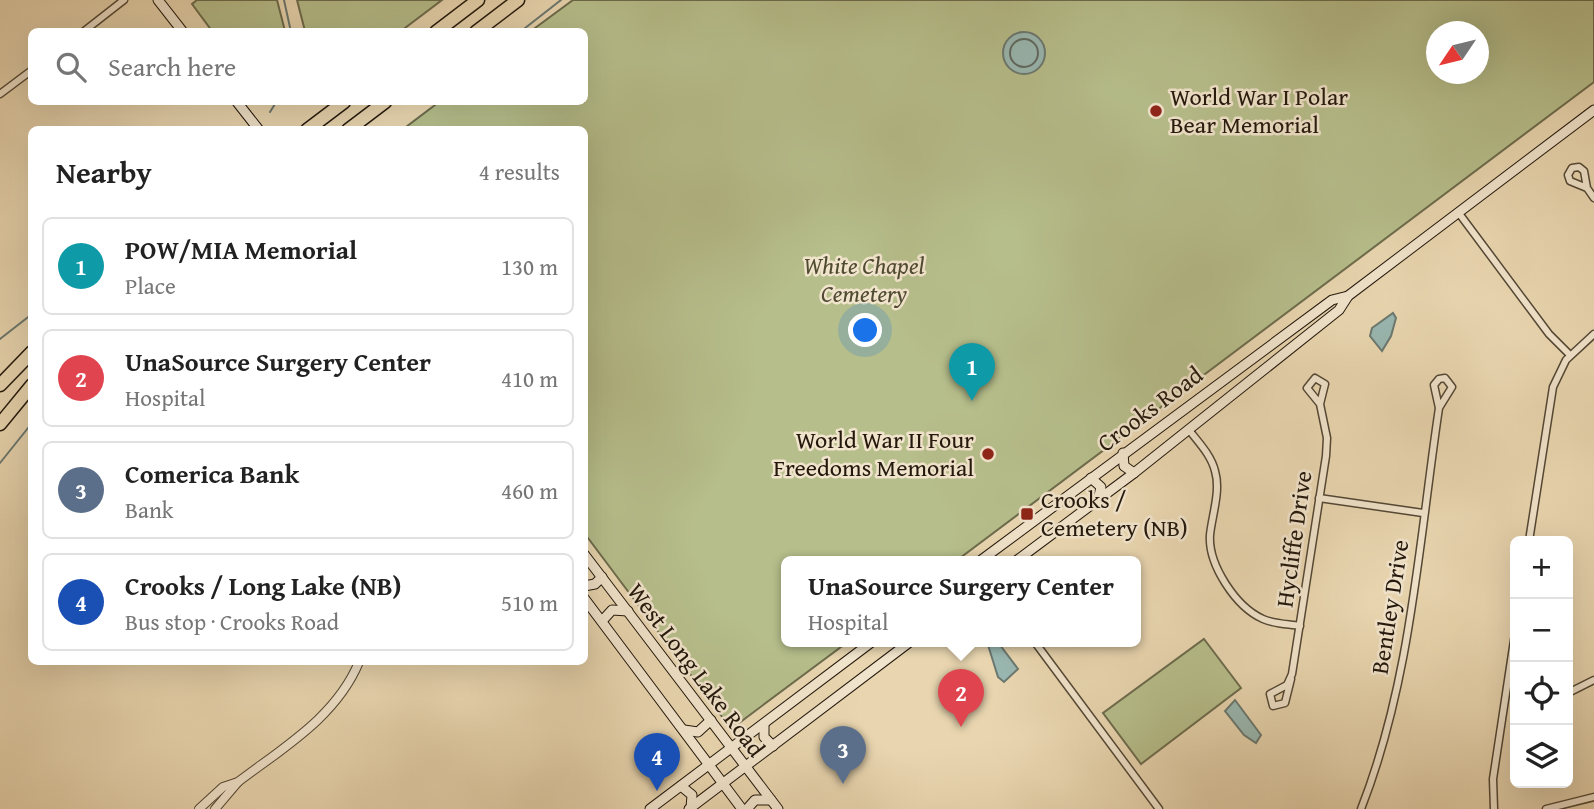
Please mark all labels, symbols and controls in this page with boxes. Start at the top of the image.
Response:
north arrow [1426,21,1489,84]
search box [28,28,588,105]
text: Search here [108,47,236,86]
icon: search [52,48,90,86]
place label: World War I Polar Bear Memorial [1170,79,1348,142]
marker: World War I Polar Bear Memorial [1148,103,1164,119]
text: Nearby [56,150,152,194]
text: 4 results [479,155,560,188]
text: POW/MIA Memorial [125,230,357,269]
park label: White Chapel Cemetery [804,248,925,311]
text: 1 [75,250,87,283]
text: 130 m [501,250,558,283]
text: Place [125,269,176,302]
your location [848,313,882,347]
text: UnaSource Surgery Center [125,342,431,381]
pin: 1 [949,343,995,401]
street label: Crooks Road [1090,357,1210,460]
text: 2 [75,362,87,395]
text: 410 m [501,362,558,395]
text: Hospital [125,381,205,414]
place label: World War II Four Freedoms Memorial [773,422,974,485]
marker: World War II Four Freedoms Memorial [980,446,996,462]
text: Comerica Bank [125,454,299,493]
street label: Hycliffe Drive [1267,468,1320,609]
text: 3 [75,474,87,507]
text: 460 m [501,474,558,507]
place label: Crooks / Cemetery (NB) [1041,482,1188,545]
text: Bank [125,493,174,526]
marker: Crooks / Cemetery (NB) [1019,506,1035,522]
map controls [1510,536,1573,788]
button: + [1510,536,1573,599]
street label: Bentley Drive [1362,537,1417,677]
popup [781,556,1141,647]
text: Crooks / Long Lake (NB) [125,566,401,605]
text: UnaSource Surgery Center [808,566,1114,605]
street label: West Long Lake Road [619,575,774,764]
text: 4 [75,586,87,619]
text: 510 m [501,586,558,619]
button: − [1510,599,1573,662]
text: Bus stop · Crooks Road [125,605,339,638]
text: Hospital [808,605,888,638]
button: locate [1510,662,1573,725]
pin: 2 [938,669,984,727]
button: layers [1510,725,1573,788]
pin: 3 [820,726,866,784]
pin: 4 [634,733,680,791]

